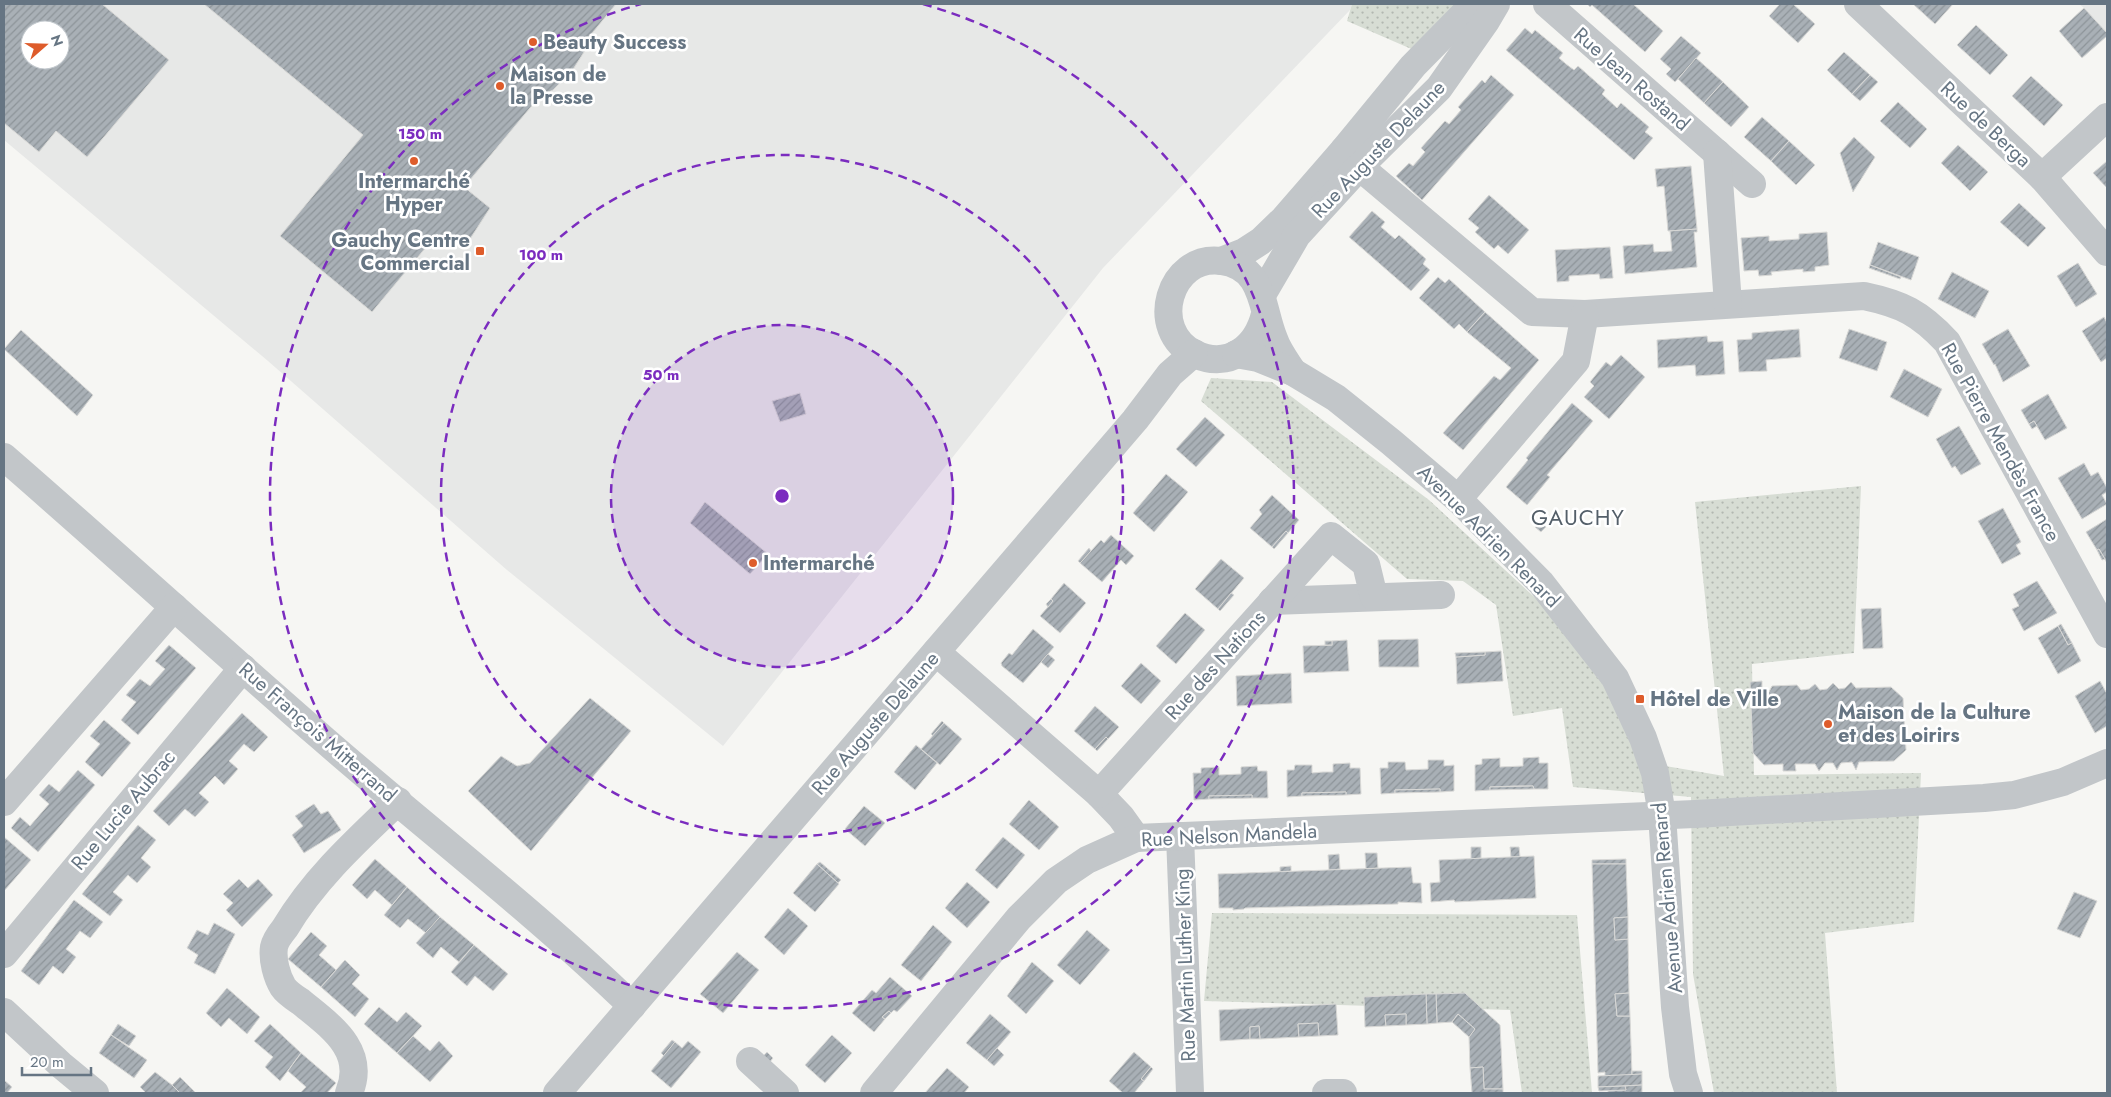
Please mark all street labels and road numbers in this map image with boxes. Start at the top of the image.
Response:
street label: Rue Jean Rostand [1567,21,1696,138]
street label: Rue Auguste Delaune [1305,74,1452,225]
street label: Rue de Berga [1934,75,2038,174]
street label: Rue Pierre Mendès France [1934,338,2067,547]
street label: Avenue Adrien Renard [1411,458,1567,614]
street label: Rue des Nations [1158,604,1272,726]
street label: Rue Auguste Delaune [805,645,946,801]
street label: Rue François Mitterrand [232,656,403,809]
street label: Rue Lucie Aubrac [64,744,182,877]
street label: Avenue Adrien Renard [1645,801,1690,995]
street label: Rue Nelson Mandela [1140,816,1318,855]
street label: Rue Martin Luther King [1168,868,1203,1062]

